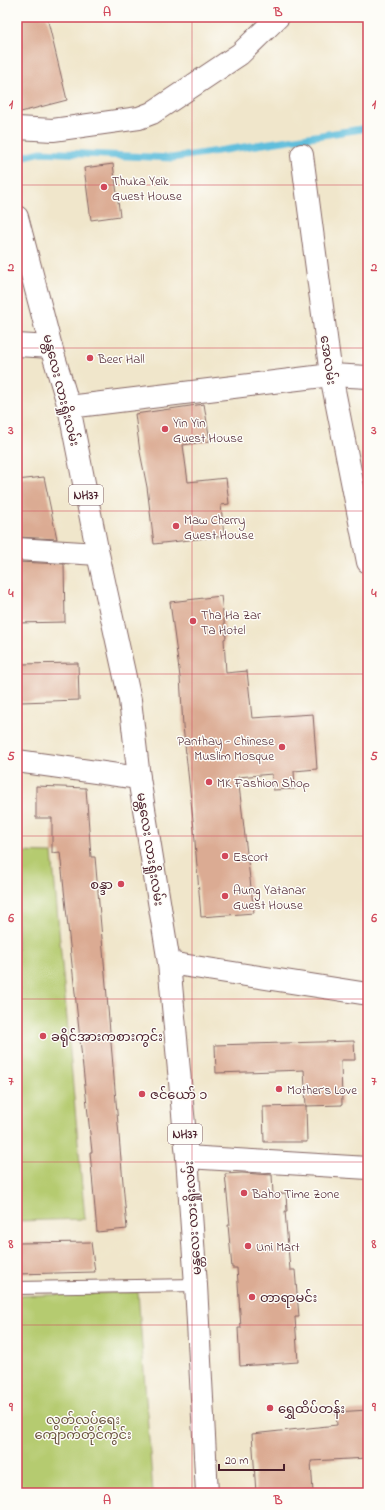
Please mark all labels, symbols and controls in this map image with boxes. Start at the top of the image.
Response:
text: A [103,3,111,22]
text: B [273,3,283,22]
text: 1 [9,95,14,114]
text: 1 [372,95,377,114]
place label: Thuka Yeik Guest House [112,172,182,206]
marker: Thuka Yeik Guest House [99,182,109,192]
text: 2 [7,258,15,277]
text: 2 [370,258,378,277]
street label: မန္တလေး လားရှိုးလမ်း [37,332,84,448]
street label: အေလမ်း [315,334,340,386]
place label: Beer Hall [97,350,145,369]
marker: Beer Hall [85,353,95,363]
place label: Yin Yin Guest House [173,414,243,448]
text: 3 [7,421,14,440]
text: 3 [370,421,377,440]
marker: Yin Yin Guest House [160,424,170,434]
road number: NH37 [69,485,103,505]
place label: Maw Cherry Guest House [184,511,254,545]
marker: Maw Cherry Guest House [171,521,181,531]
text: 4 [7,584,14,603]
text: 4 [370,584,377,603]
place label: Tha Ha Zar Ta Hotel [201,606,262,640]
marker: Tha Ha Zar Ta Hotel [188,616,198,626]
place label: Panthay - Chinese Muslim Mosque [177,732,274,766]
marker: Panthay - Chinese Muslim Mosque [277,742,287,752]
text: 5 [7,747,15,766]
text: 5 [370,747,378,766]
place label: MK Fashion Shop [217,774,310,793]
marker: MK Fashion Shop [204,777,214,787]
street label: မန္တလေး လားရှိုးလမ်း [131,791,168,907]
place label: Escort [233,848,269,867]
marker: Escort [220,851,230,861]
place label: စန္ဒာ [90,876,113,895]
marker: စန္ဒာ [116,879,126,889]
place label: Aung Yatanar Guest House [233,881,307,915]
marker: Aung Yatanar Guest House [220,891,230,901]
text: 6 [7,909,14,928]
text: 6 [370,909,377,928]
place label: ခရိုင်အားကစားကွင်း [51,1028,163,1047]
marker: ခရိုင်အားကစားကွင်း [38,1031,48,1041]
text: 7 [8,1072,14,1091]
text: 7 [371,1072,377,1091]
place label: Mother´s Love [287,1081,357,1100]
marker: Mother´s Love [274,1084,284,1094]
place label: ဇင်ယော် ၁ [150,1086,207,1105]
marker: ဇင်ယော် ၁ [137,1089,147,1099]
road number: NH37 [168,1124,202,1144]
street label: မန္တလေး လားရှိုးလမ်း [180,1160,207,1276]
place label: Baho Time Zone [251,1185,339,1204]
marker: Baho Time Zone [239,1188,249,1198]
text: 8 [8,1235,14,1254]
text: 8 [371,1235,377,1254]
place label: Uni Mart [256,1238,300,1257]
marker: Uni Mart [243,1241,253,1251]
place label: တာရာမင်း [260,1289,317,1308]
marker: တာရာမင်း [247,1292,257,1302]
text: 9 [8,1398,14,1417]
text: 9 [371,1398,377,1417]
place label: ရွှေထိပ်တန်း [278,1400,345,1419]
marker: ရွှေထိပ်တန်း [265,1403,275,1413]
park label: လွတ်လပ်ရေး ကျောက်တိုင်ကွင်း [34,1411,132,1445]
scale bar [219,1446,284,1472]
text: 20 m [225,1452,248,1470]
text: A [103,1491,111,1510]
text: B [273,1491,283,1510]

